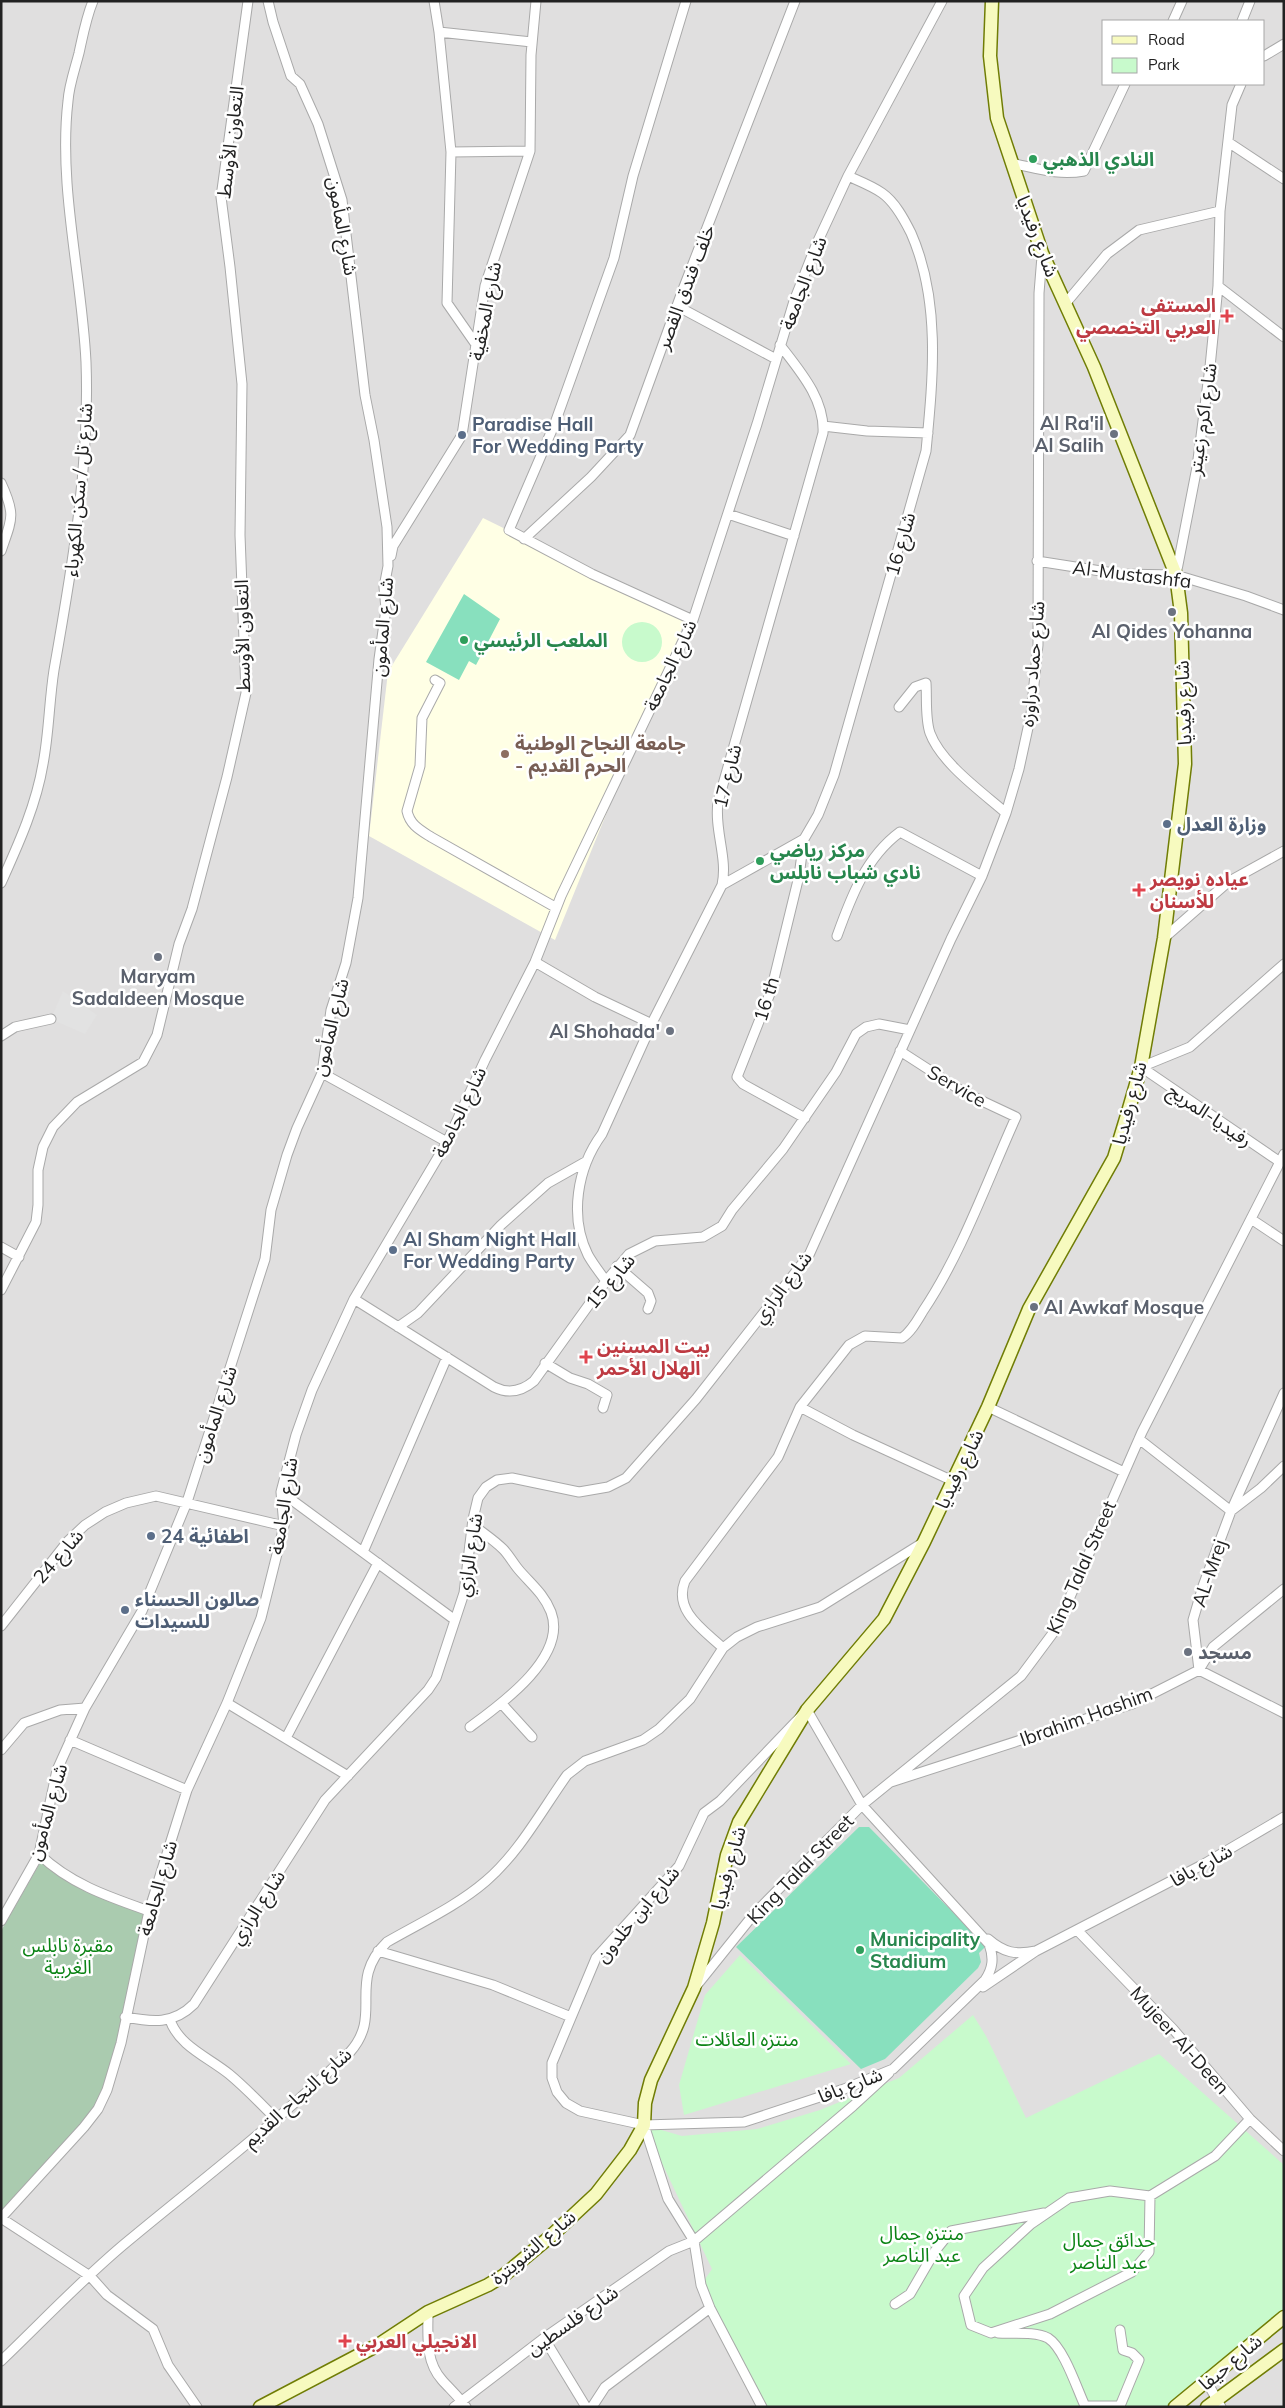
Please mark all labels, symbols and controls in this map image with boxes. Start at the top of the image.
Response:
legend [1102,20,1265,85]
text: Road [1148,30,1185,49]
text: Park [1148,55,1180,74]
street label: التعاون الأوسط [211,84,249,200]
place label: النادي الذهبي [1043,147,1154,174]
marker: النادي الذهبي [1027,153,1039,165]
street label: شارع المأمون [321,175,363,278]
street label: شارع رفيديا [1010,192,1064,281]
street label: خلف فندق القصر [650,221,720,354]
street label: شارع الجامعة [774,233,834,334]
street label: شارع المخفية [464,259,508,363]
place label: المستفى العربي التخصصي [1076,293,1216,342]
marker: المستفى العربي التخصصي [1220,309,1234,323]
street label: شارع اكرم زعيتر [1182,361,1225,478]
street label: شارع تل / سكن الكهرباء [58,402,100,578]
place label: Al Ra'il Al Salih [1034,411,1104,457]
place label: Paradise Hall For Wedding Party [472,412,644,458]
marker: Al Ra'il Al Salih [1108,428,1120,440]
marker: Paradise Hall For Wedding Party [456,429,468,441]
street label: شارع 16 [880,510,922,579]
street label: Al-Mustashfa [1071,555,1193,593]
street label: شارع المأمون [366,576,400,678]
street label: التعاون الأوسط [229,579,255,693]
street label: شارع حماد دراوزه [1015,600,1051,728]
marker: Al Qides Yohanna [1166,606,1178,618]
street label: شارع الجامعة [638,615,703,715]
place label: Al Qides Yohanna [1092,619,1252,643]
place label: الملعب الرئيسي [474,628,608,655]
marker: الملعب الرئيسي [458,634,470,646]
street label: شارع رفيديا [1170,660,1198,746]
place label: جامعة النجاح الوطنية - الحرم القديم [515,731,686,780]
street label: شارع 17 [708,742,748,811]
marker: جامعة النجاح الوطنية - الحرم القديم [499,748,511,760]
place label: وزارة العدل [1177,812,1266,836]
marker: وزارة العدل [1161,818,1173,830]
place label: مركز رياضي نادي شباب نابلس [770,838,921,887]
marker: مركز رياضي نادي شباب نابلس [754,855,766,867]
place label: عياده نويصر للأسنان [1149,867,1249,913]
marker: عياده نويصر للأسنان [1132,883,1146,897]
marker: Maryam Sadaldeen Mosque [152,951,164,963]
place label: Maryam Sadaldeen Mosque [72,964,244,1010]
street label: 16 th [748,974,784,1024]
street label: شارع المأمون [306,976,356,1079]
place label: Al Shohada' [549,1019,660,1043]
marker: Al Shohada' [664,1025,676,1037]
street label: شارع رفيديا [1106,1059,1154,1148]
street label: Service [923,1060,991,1112]
street label: شارع الجامعة [427,1063,493,1162]
street label: رفيديا-المريج [1161,1078,1257,1155]
place label: Al Sham Night Hall For Wedding Party [403,1227,577,1273]
marker: Al Sham Night Hall For Wedding Party [387,1244,399,1256]
street label: شارع الرازي [747,1246,820,1330]
street label: شارع 15 [580,1248,642,1315]
place label: Al Awkaf Mosque [1044,1295,1204,1319]
marker: Al Awkaf Mosque [1028,1301,1040,1313]
place label: بيت المسنين الهلال الأحمر [596,1334,710,1380]
marker: بيت المسنين الهلال الأحمر [579,1350,593,1364]
street label: شارع المأمون [188,1363,244,1466]
street label: شارع رفيديا [930,1425,990,1513]
street label: شارع الجامعة [263,1456,305,1557]
street label: King Talal Street [1041,1496,1121,1637]
street label: شارع الرازي [451,1511,491,1599]
street label: شارع 24 [28,1524,90,1590]
place label: اطفائية 24 [161,1524,249,1548]
marker: اطفائية 24 [145,1530,157,1542]
street label: AL-Mrej [1186,1536,1232,1610]
place label: صالون الحسناء للسيدات [135,1587,259,1633]
marker: صالون الحسناء للسيدات [119,1604,131,1616]
place label: مسجد [1198,1640,1252,1664]
marker: مسجد [1182,1646,1194,1658]
street label: Ibrahim Hashim [1016,1681,1156,1751]
street label: شارع المأمون [22,1761,74,1864]
street label: King Talal Street [742,1809,859,1929]
street label: شارع رفيديا [705,1824,753,1913]
street label: شارع الجامعة [132,1837,184,1939]
street label: شارع يافا [1166,1838,1237,1894]
street label: شارع ابن خلدون [590,1861,686,1969]
street label: شارع الرازي [224,1865,293,1951]
place label: Municipality Stadium [870,1927,981,1973]
park label: مقبرة نابلس الغربية [23,1933,113,1979]
marker: Municipality Stadium [854,1944,866,1956]
street label: Mujeer Al-Deen [1125,1981,1235,2099]
park label: منتزه العائلات [695,2027,799,2051]
street label: شارع النجاح القديم [238,2042,358,2154]
street label: شارع يافا [814,2062,886,2110]
street label: شارع الشويترة [486,2204,582,2291]
park label: منتزه جمال عبد الناصر [880,2221,964,2267]
park label: حدائق جمال عبد الناصر [1063,2228,1155,2274]
street label: شارع فلسطين [521,2280,624,2362]
place label: الانجيلي العربي [356,2329,477,2356]
street label: شارع حيفا [1193,2329,1268,2397]
marker: الانجيلي العربي [338,2334,352,2348]

